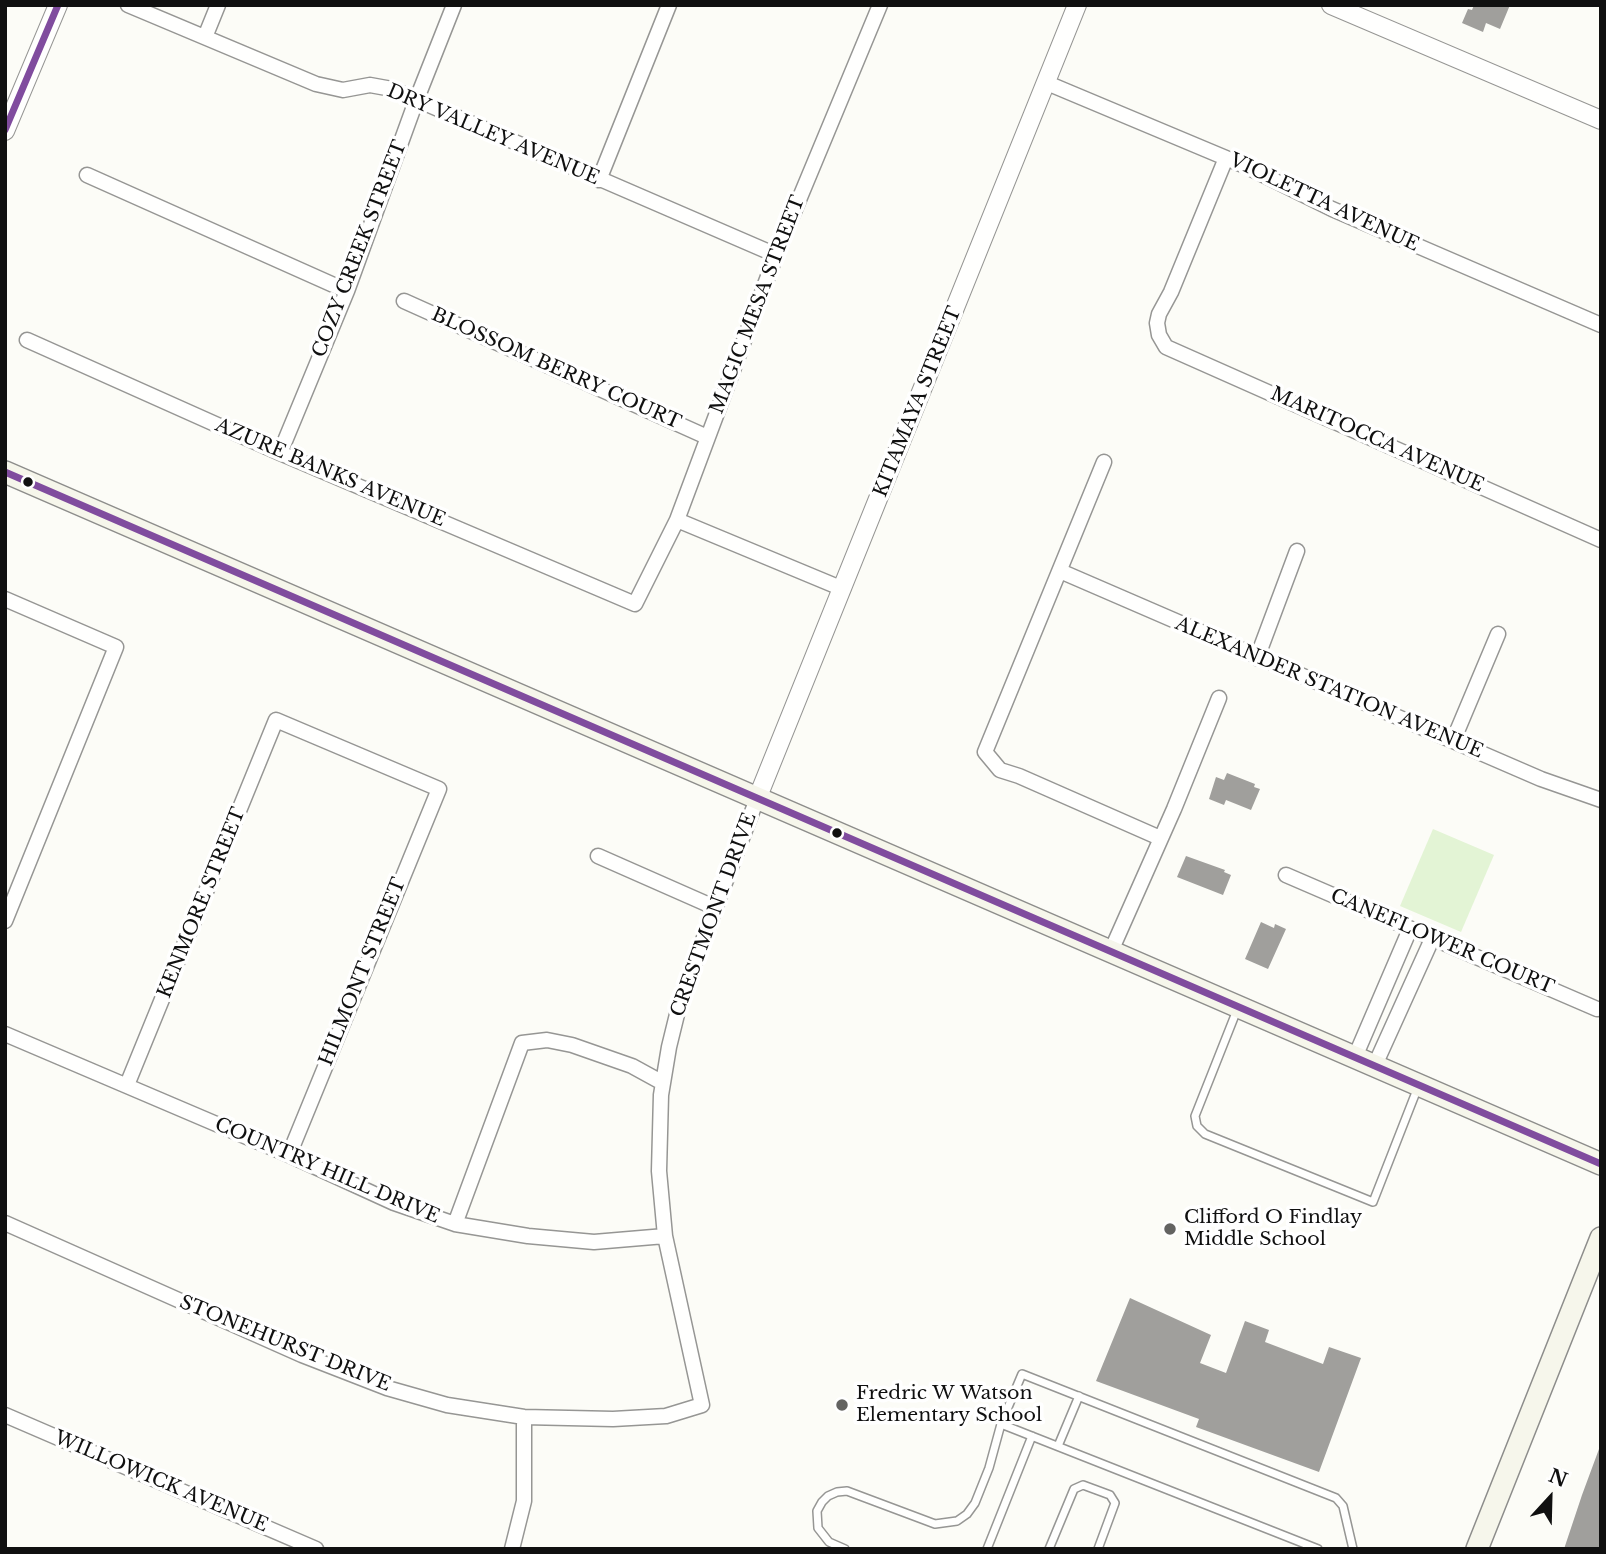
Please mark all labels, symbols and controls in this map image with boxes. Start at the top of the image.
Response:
street label: DRY VALLEY AVENUE [383,80,603,190]
street label: COZY CREEK STREET [308,137,412,361]
street label: VIOLETTA AVENUE [1226,149,1422,257]
street label: MAGIC MESA STREET [706,193,810,417]
street label: BLOSSOM BERRY COURT [428,304,684,434]
street label: KITAMAYA STREET [869,304,967,500]
street label: MARITOCCA AVENUE [1267,383,1487,497]
street label: AZURE BANKS AVENUE [212,414,448,532]
unlabelled marker [21,475,35,489]
street label: ALEXANDER STATION AVENUE [1172,613,1486,763]
street label: KENMORE STREET [153,804,251,1002]
street label: CRESTMONT DRIVE [666,810,762,1020]
unlabelled marker [830,826,844,840]
street label: HILMONT STREET [315,875,411,1069]
street label: CANEFLOWER COURT [1327,885,1557,999]
street label: COUNTRY HILL DRIVE [211,1113,443,1229]
place label: Clifford O Findlay Middle School [1184,1207,1362,1251]
marker: Clifford O Findlay Middle School [1162,1221,1178,1237]
street label: STONEHURST DRIVE [176,1291,394,1397]
place label: Fredric W Watson Elementary School [856,1383,1042,1427]
marker: Fredric W Watson Elementary School [834,1397,850,1413]
street label: WILLOWICK AVENUE [51,1427,271,1537]
north arrow [1515,1463,1585,1533]
text: N [1545,1464,1571,1492]

